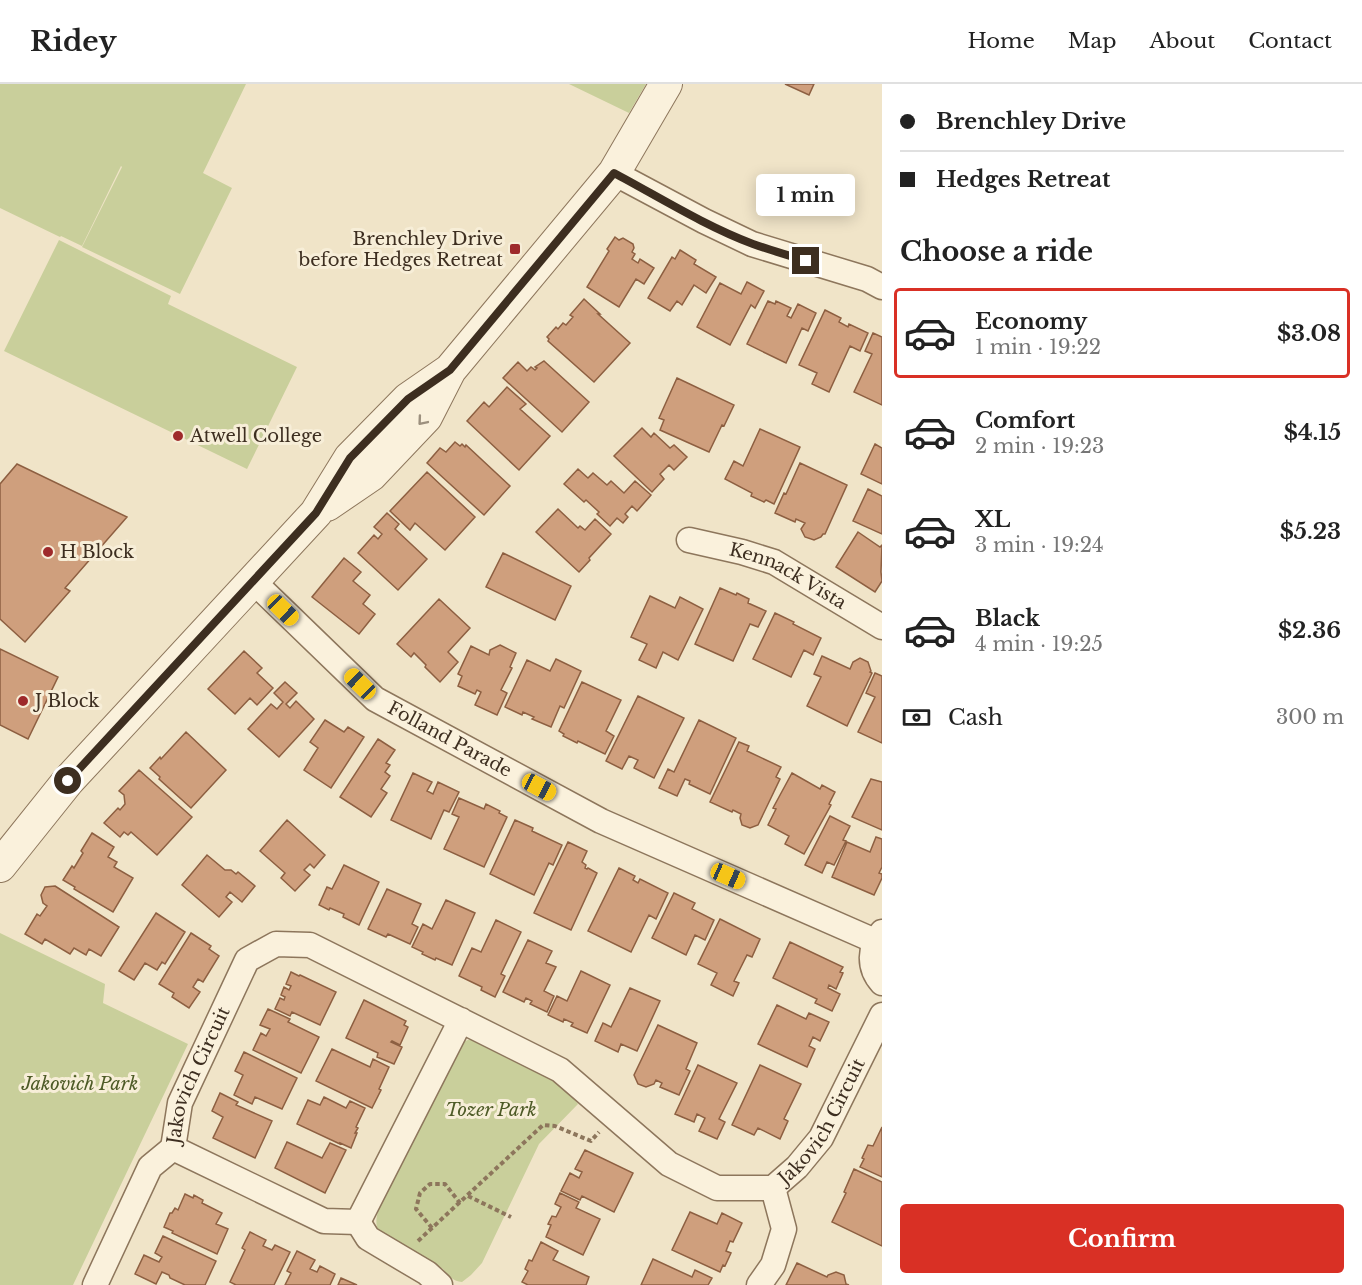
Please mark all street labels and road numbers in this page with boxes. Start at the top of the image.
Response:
street label: Kennack Vista [727,538,850,614]
street label: Folland Parade [384,697,516,782]
street label: Jakovich Circuit [162,1003,235,1147]
street label: Jakovich Circuit [772,1055,870,1191]

